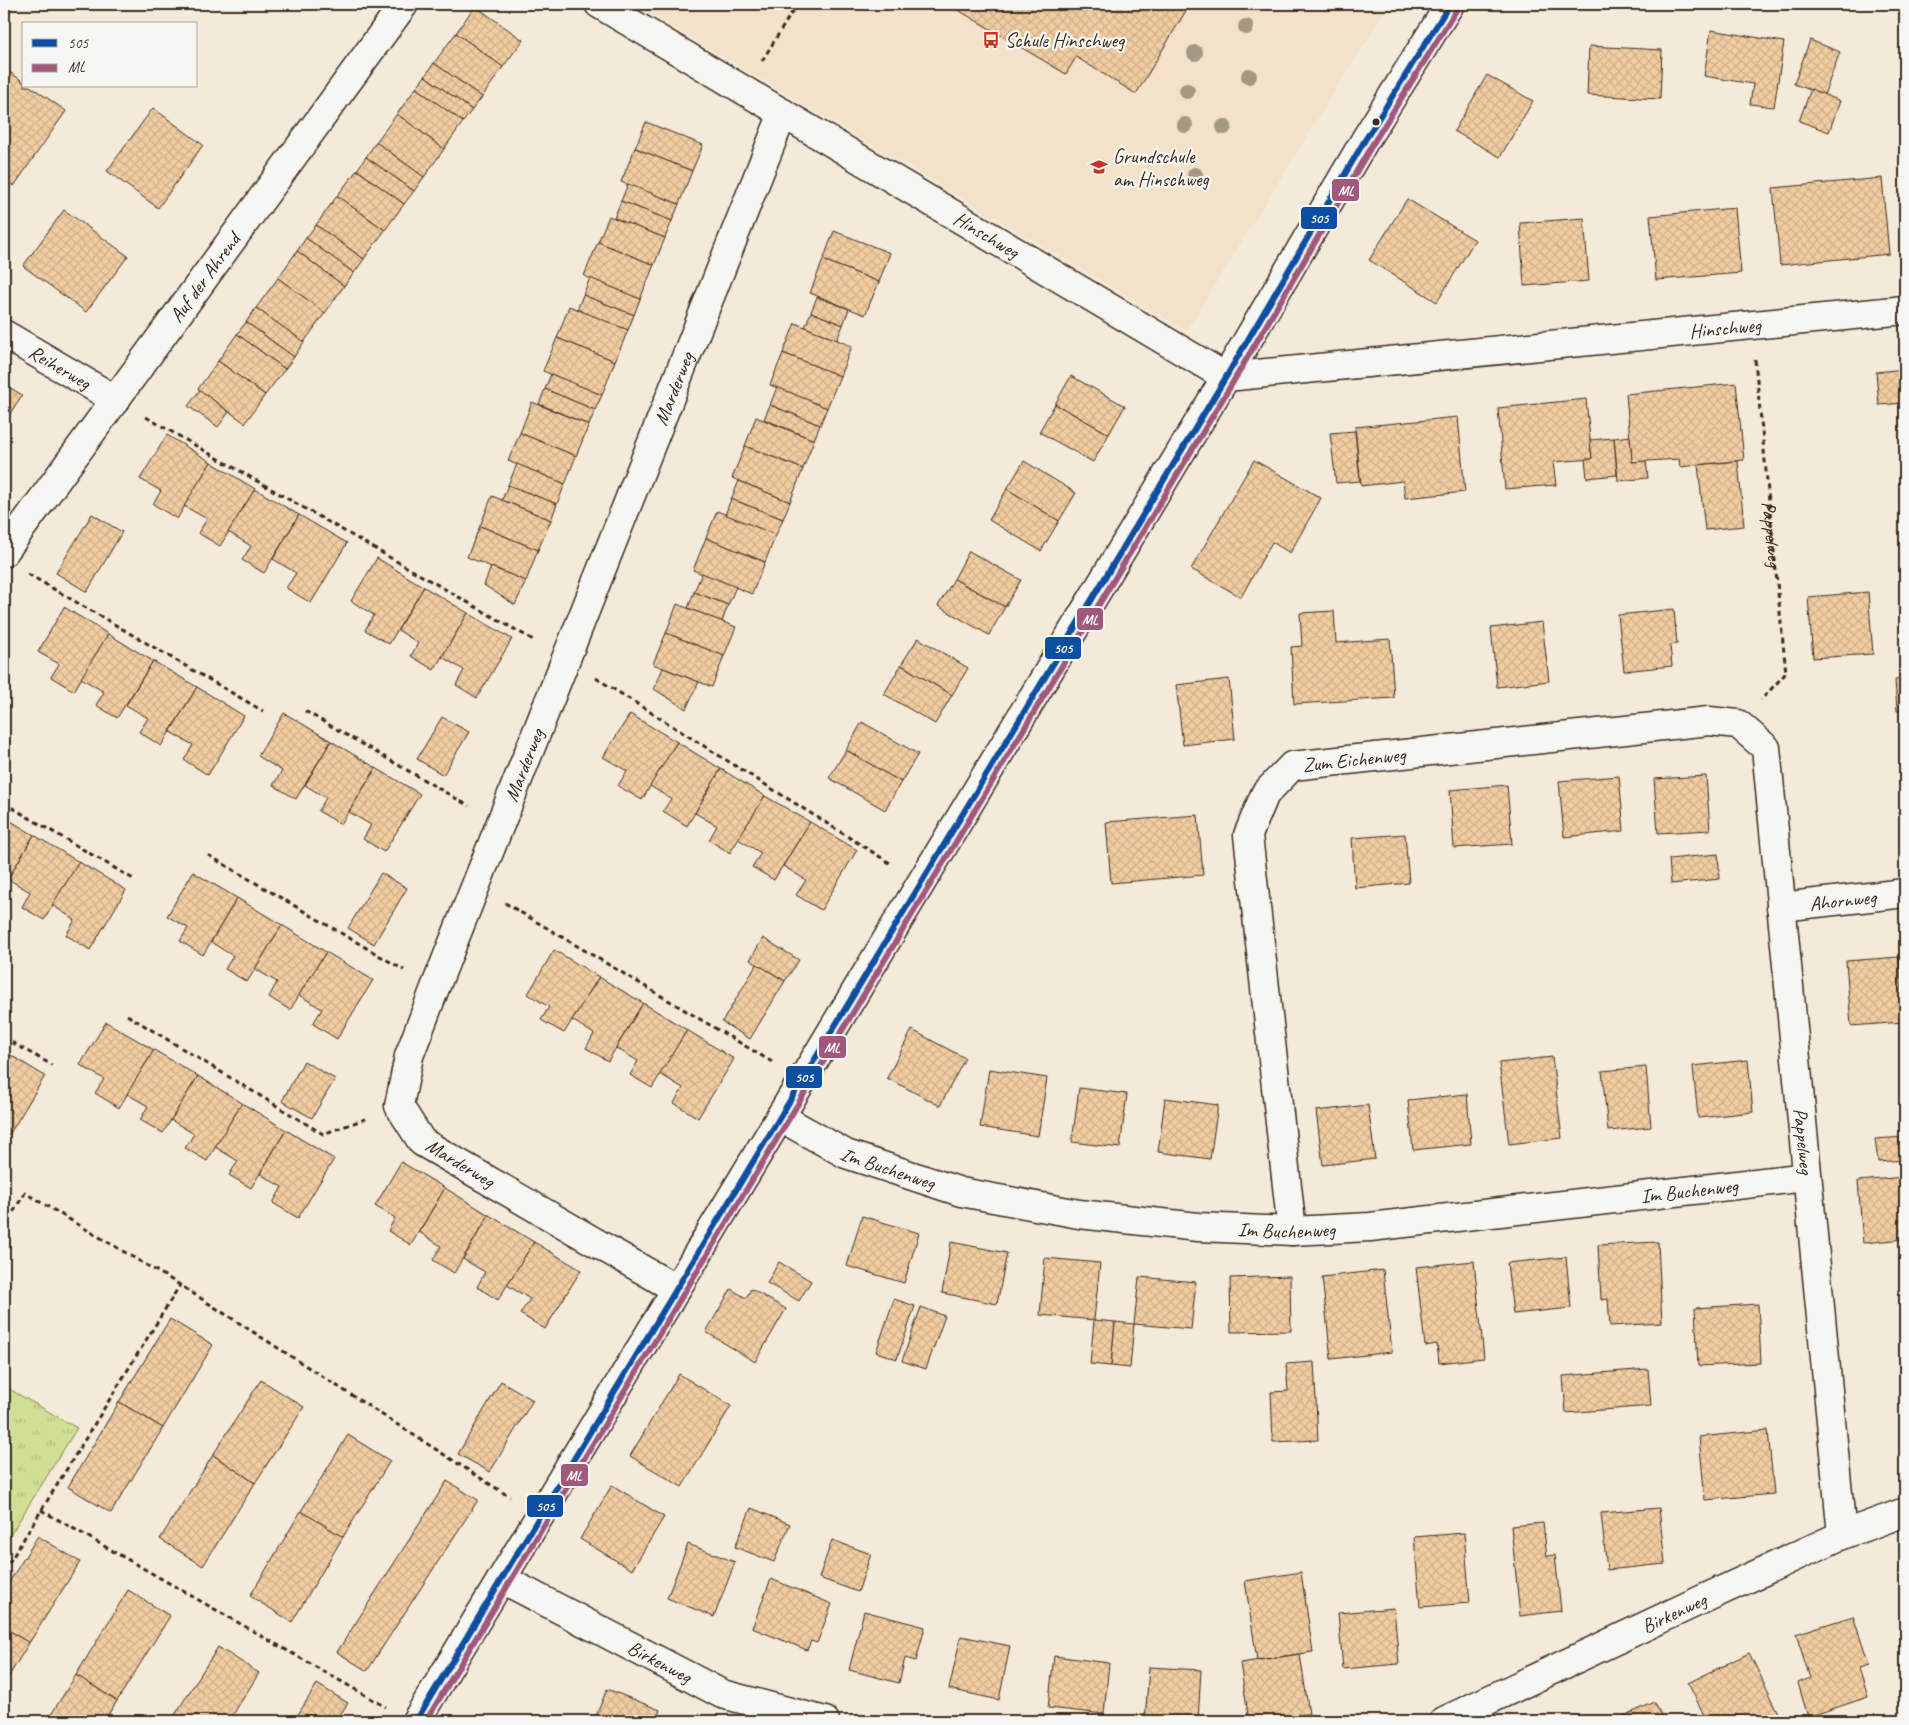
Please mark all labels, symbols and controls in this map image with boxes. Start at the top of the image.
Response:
legend [22,22,198,88]
place label: Schule Hinschweg [1005,28,1126,53]
bus stop icon: Schule Hinschweg [981,30,1001,50]
text: 505 [68,34,90,53]
text: ML [68,58,86,77]
unlabelled marker [1371,117,1381,127]
place label: Grundschule am Hinschweg [1113,144,1210,192]
school or university icon: Grundschule am Hinschweg [1089,157,1109,177]
line badge: ML [1331,178,1360,202]
text: ML [1338,182,1355,199]
street label: Hinschweg [949,205,1025,265]
line badge: 505 [1300,206,1338,230]
text: 505 [1310,210,1330,227]
street label: Auf der Ahrend [164,225,247,327]
street label: Hinschweg [1688,312,1764,344]
street label: Reiherweg [24,339,96,395]
street label: Marderweg [648,347,700,429]
street label: Pappelweg [1757,500,1788,570]
line badge: ML [1076,607,1104,631]
text: ML [1082,611,1099,628]
line badge: 505 [1044,636,1082,660]
text: 505 [1054,640,1074,657]
street label: Marderweg [498,723,550,805]
street label: Zum Eichenweg [1301,741,1408,777]
street label: Ahornweg [1808,884,1879,916]
line badge: ML [818,1035,847,1059]
text: ML [824,1039,841,1056]
line badge: 505 [785,1065,823,1089]
text: 505 [795,1069,815,1086]
street label: Pappelweg [1788,1107,1820,1177]
street label: Marderweg [421,1133,501,1194]
street label: Im Buchenweg [836,1141,940,1196]
street label: Im Buchenweg [1639,1172,1741,1208]
street label: Im Buchenweg [1237,1216,1338,1244]
line badge: ML [560,1463,589,1487]
text: ML [566,1467,583,1484]
line badge: 505 [526,1494,564,1518]
text: 505 [536,1498,556,1515]
street label: Birkenweg [1638,1586,1712,1639]
street label: Birkenweg [624,1635,697,1689]

